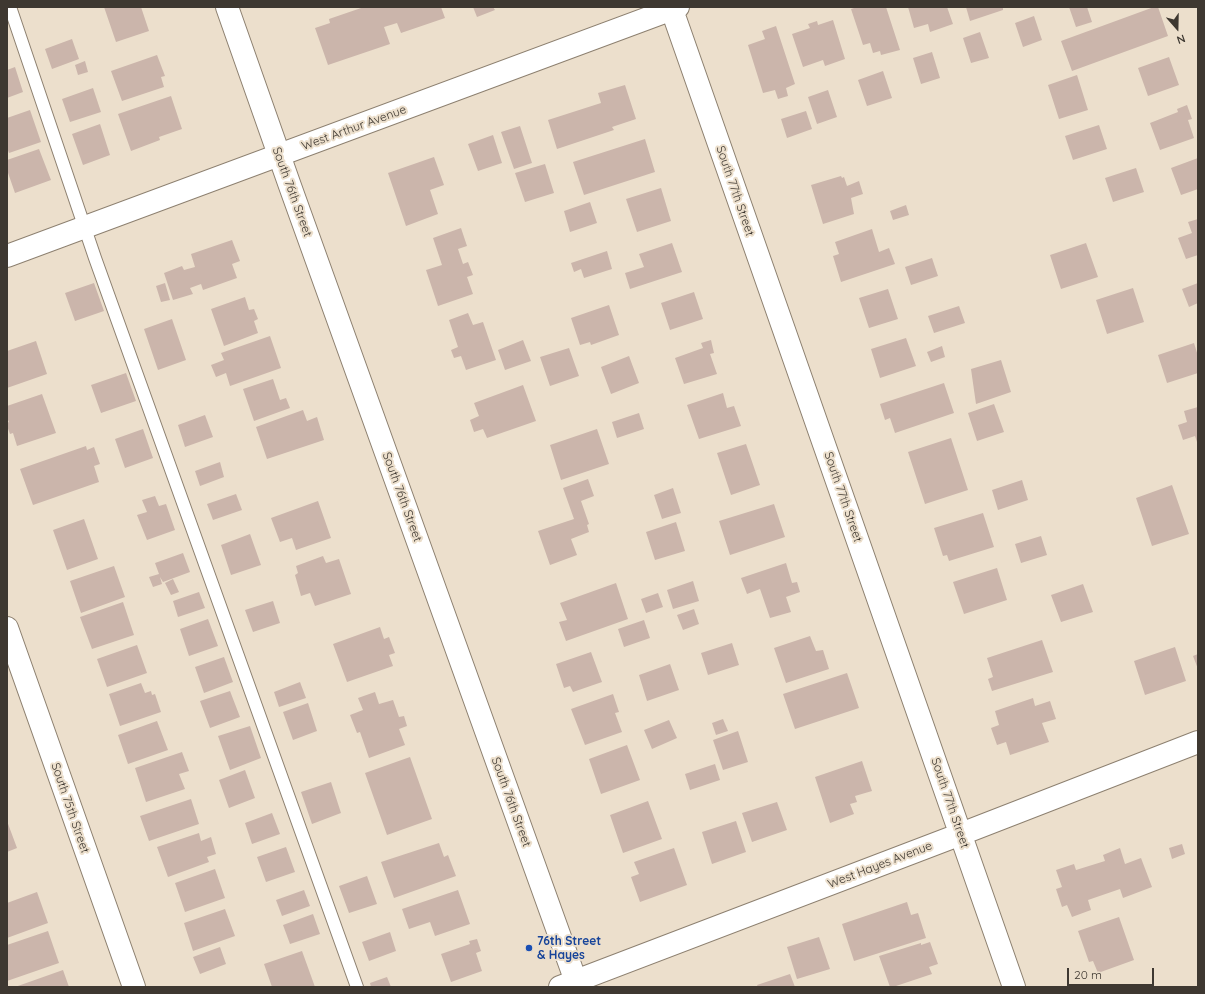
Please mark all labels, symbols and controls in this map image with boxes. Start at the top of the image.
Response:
north arrow [1157,8,1197,48]
text: N [1175,31,1187,47]
street label: West Arthur Avenue [300,102,408,154]
street label: South 77th Street [713,144,757,238]
street label: South 76th Street [269,145,315,239]
street label: South 76th Street [379,450,425,544]
street label: South 77th Street [821,450,865,544]
street label: South 76th Street [488,755,534,849]
street label: South 77th Street [928,756,972,850]
street label: South 75th Street [48,761,92,855]
street label: West Hayes Avenue [826,838,934,892]
place label: 76th Street & Hayes [537,934,601,962]
marker: 76th Street & Hayes [524,943,534,953]
scale bar [1069,960,1156,986]
text: 20 m [1074,967,1102,982]

